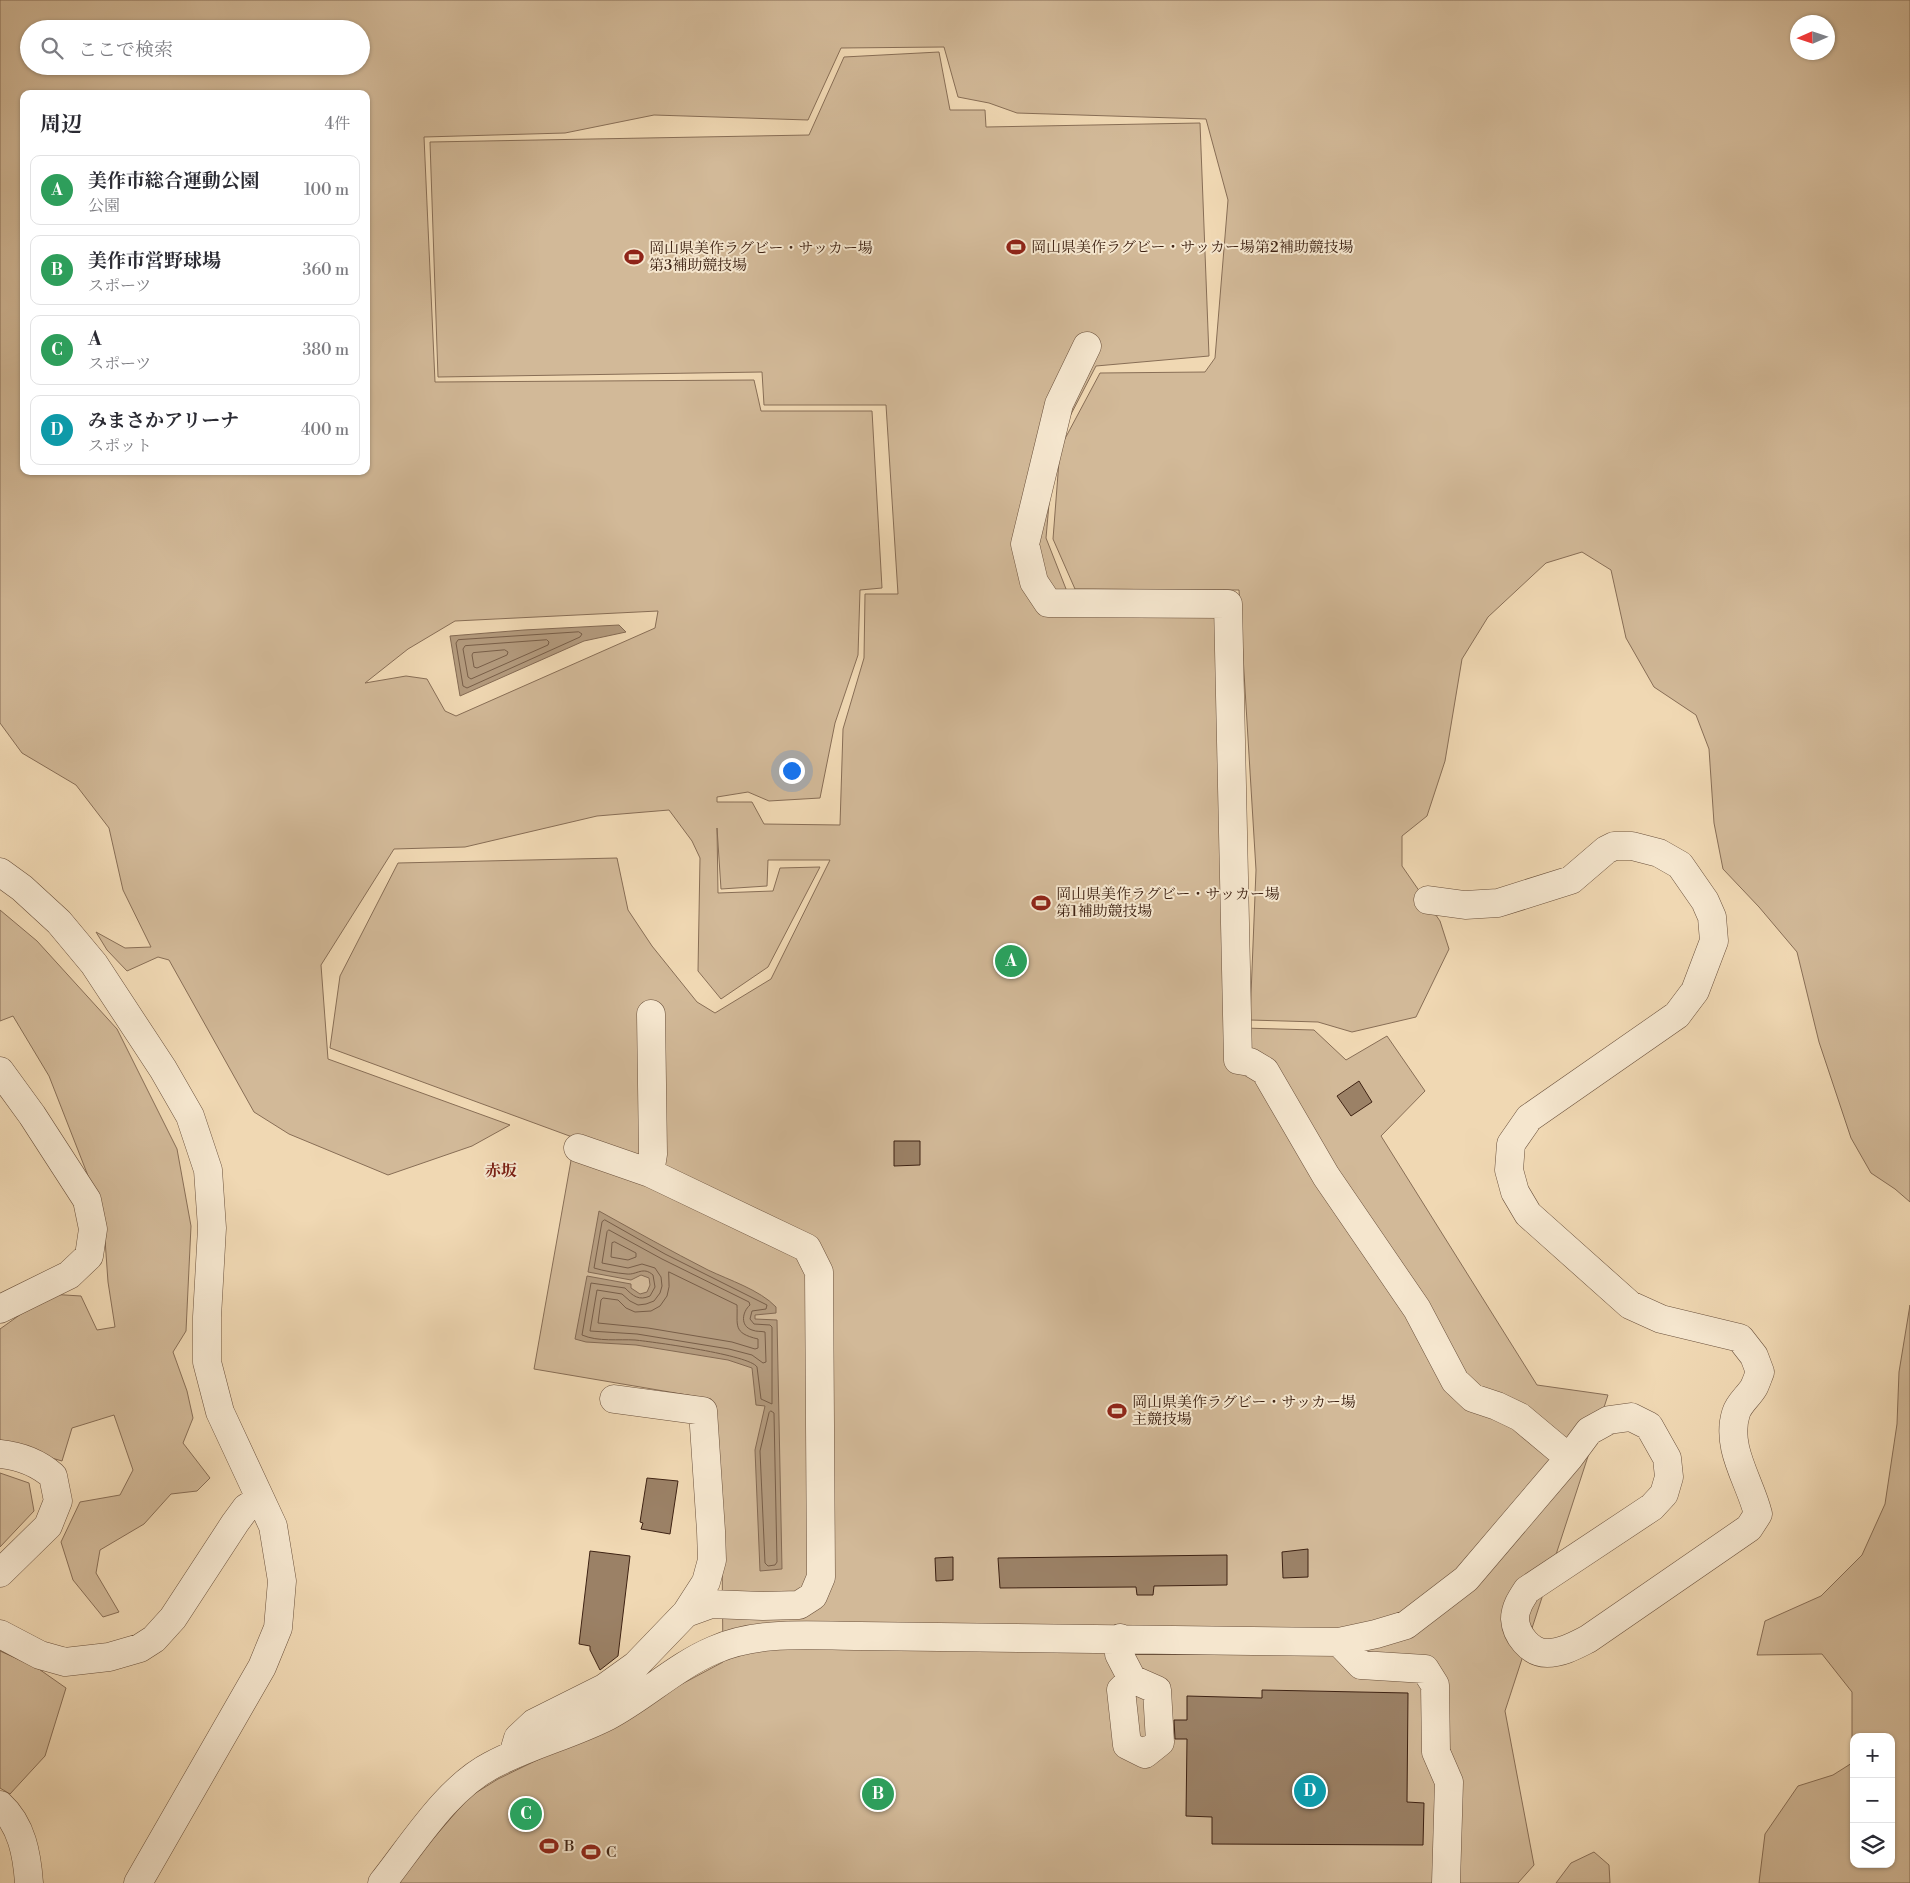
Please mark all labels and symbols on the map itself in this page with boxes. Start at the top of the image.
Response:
north arrow [1790,15,1835,60]
sports icon: 岡山県美作ラグビー・サッカー場第2補助競技場 [1005,236,1027,258]
place label: 岡山県美作ラグビー・サッカー場第2補助競技場 [1031,238,1354,257]
place label: 岡山県美作ラグビー・サッカー場 第3補助競技場 [649,239,873,275]
sports icon: 岡山県美作ラグビー・サッカー場 第3補助競技場 [623,246,645,268]
your location [779,758,805,784]
place label: 岡山県美作ラグビー・サッカー場 第1補助競技場 [1056,885,1280,921]
sports icon: 岡山県美作ラグビー・サッカー場 第1補助競技場 [1030,892,1052,914]
pin: A [995,942,1027,980]
district label: 赤坂 [485,1161,517,1181]
place label: 岡山県美作ラグビー・サッカー場 主競技場 [1132,1393,1356,1429]
sports icon: 岡山県美作ラグビー・サッカー場 主競技場 [1106,1400,1128,1422]
pin: D [1294,1772,1326,1810]
pin: B [862,1775,894,1813]
pin: C [510,1795,542,1833]
sports icon: B [538,1835,560,1857]
place label: B [563,1837,575,1856]
sports icon: C [580,1841,602,1863]
place label: C [606,1843,616,1862]

